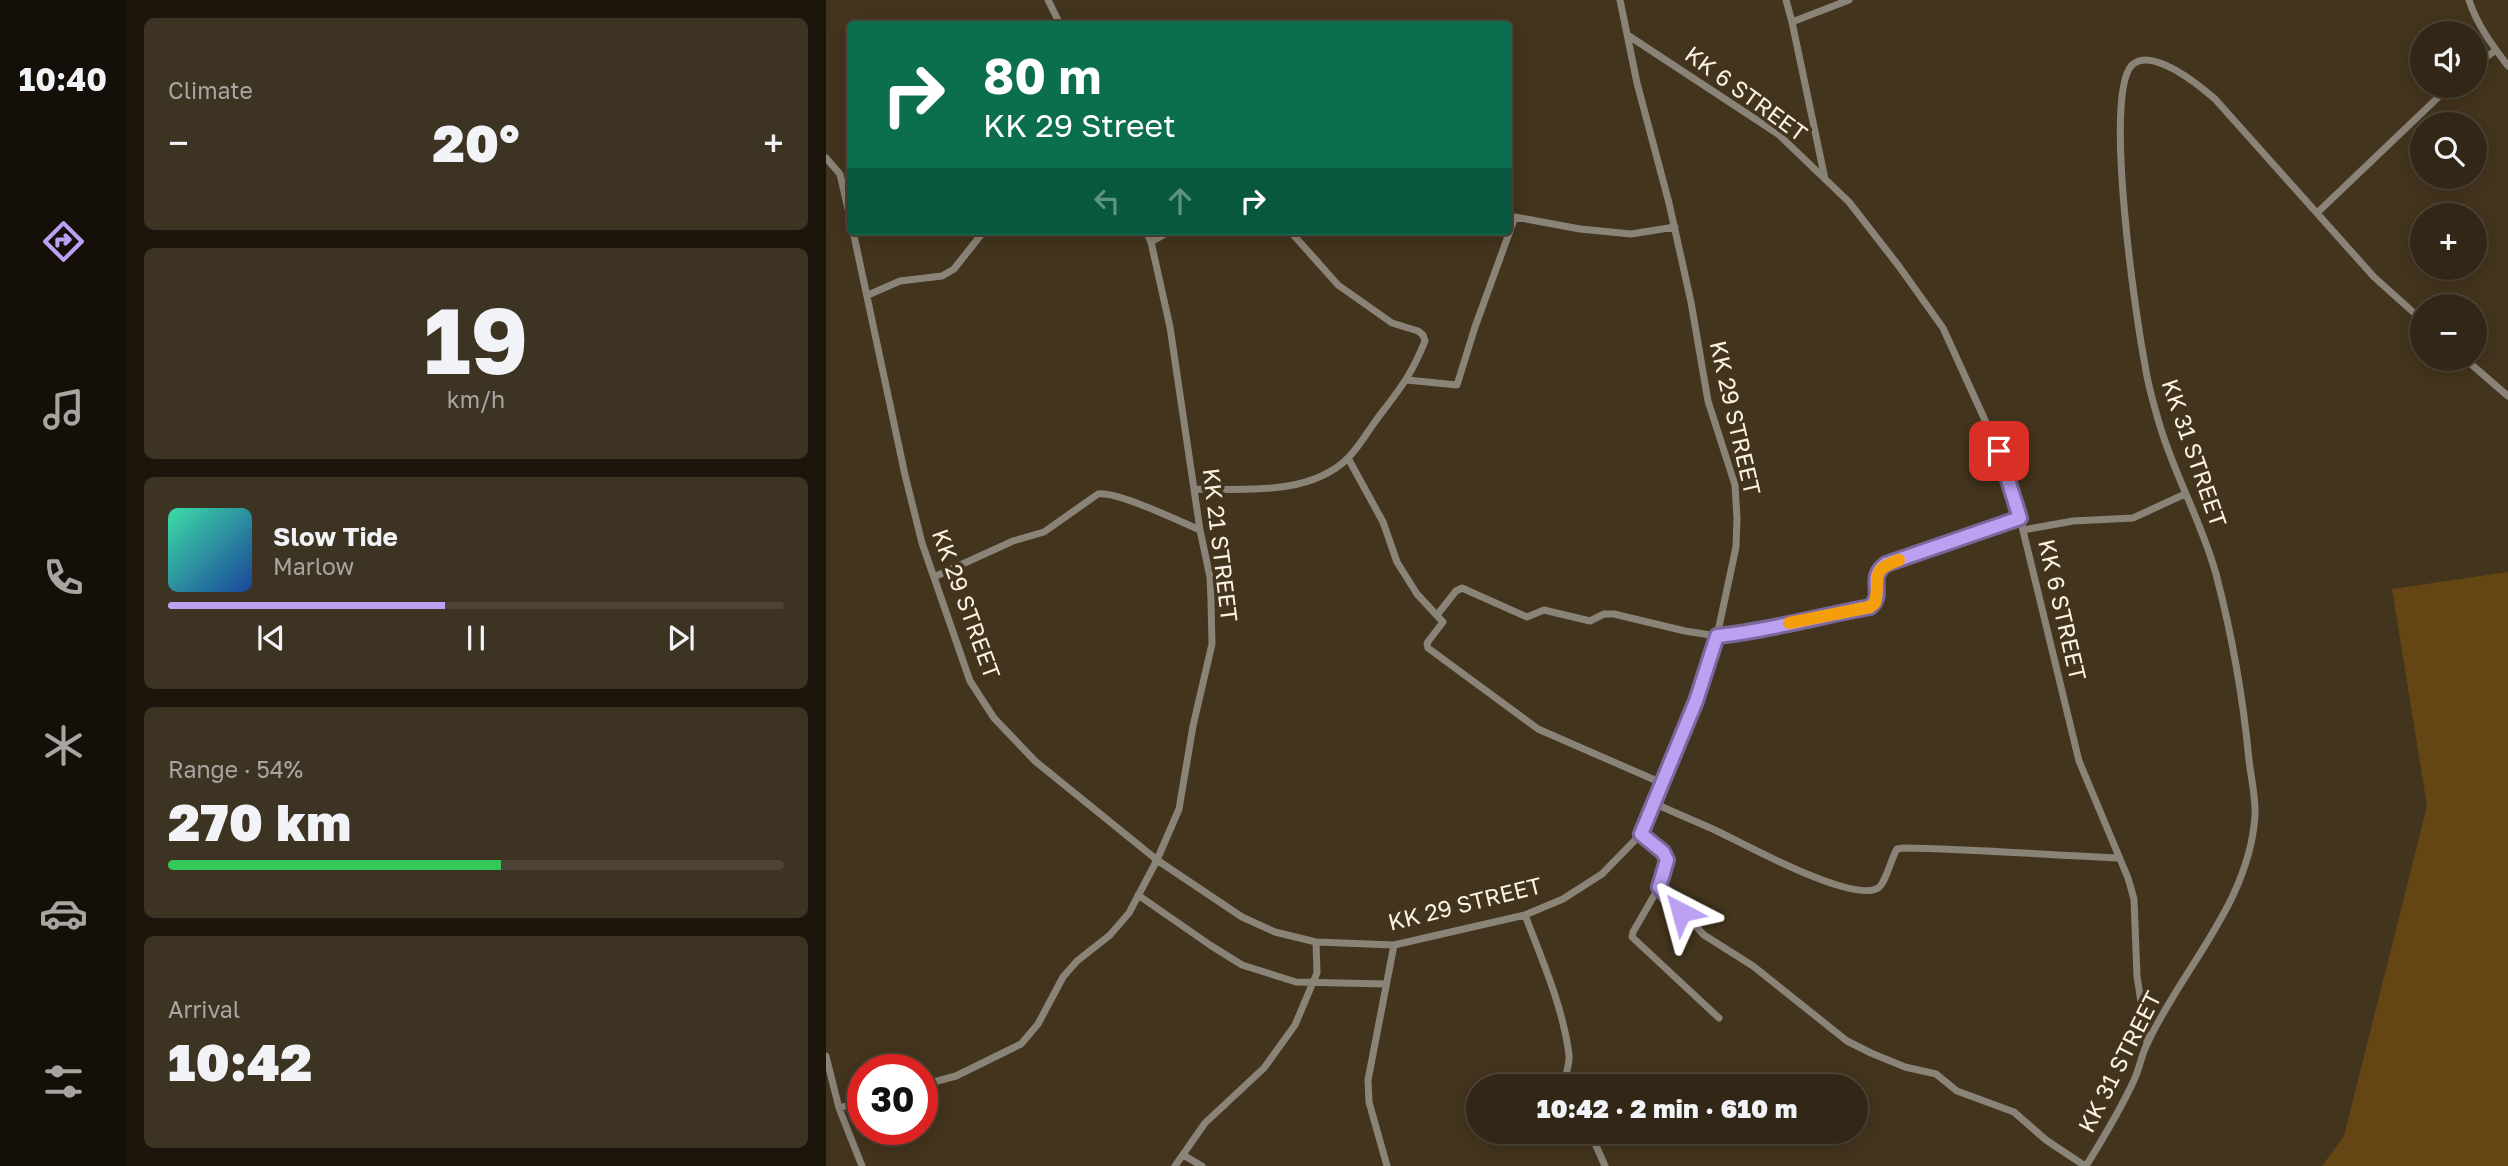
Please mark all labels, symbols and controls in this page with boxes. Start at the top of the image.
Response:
map controls [2410,21,2487,371]
button: sound [2410,21,2487,98]
street label: KK 6 STREET [1680,40,1813,147]
text: 80 m [983,46,1101,105]
icon: right [868,49,959,140]
text: 10:40 [19,60,107,98]
text: Climate [168,76,253,104]
text: KK 29 Street [983,106,1176,144]
text: 20° [433,111,519,173]
button: search [2410,112,2487,189]
text: − [168,120,189,165]
text: + [763,120,784,165]
icon: left [1088,182,1126,220]
icon: ahead [1161,182,1199,220]
icon: right [1234,182,1272,220]
button: + [2410,203,2487,280]
icon: directions [39,217,88,266]
text: 19 [424,285,528,394]
button: − [2410,294,2487,371]
street label: KK 29 STREET [1705,338,1767,498]
street label: KK 31 STREET [2157,375,2233,530]
icon: music [39,385,88,434]
text: km/h [447,385,505,413]
pin [1969,421,2029,481]
icon: arrive [1980,432,2018,470]
street label: KK 21 STREET [1198,466,1244,623]
text: Slow Tide [273,521,398,552]
street label: KK 29 STREET [927,525,1007,682]
street label: KK 6 STREET [2033,536,2093,683]
text: Marlow [273,552,354,580]
icon: phone [39,553,88,602]
icon: previous [252,619,290,657]
icon: pause [457,619,495,657]
icon: next [662,619,700,657]
icon: climate [39,721,88,770]
text: Range · 54% [168,755,303,783]
text: 270 km [168,790,351,852]
street label: KK 29 STREET [1385,870,1545,936]
position arrow [1644,875,1718,949]
icon: car [39,889,88,938]
street label: KK 31 STREET [2071,986,2167,1137]
text: Arrival [168,995,240,1023]
text: 10:42 [168,1030,312,1092]
speed limit sign: 30 [847,1054,938,1145]
icon: filters [39,1057,88,1106]
text: 10:42 · 2 min · 610 m [1537,1093,1797,1124]

